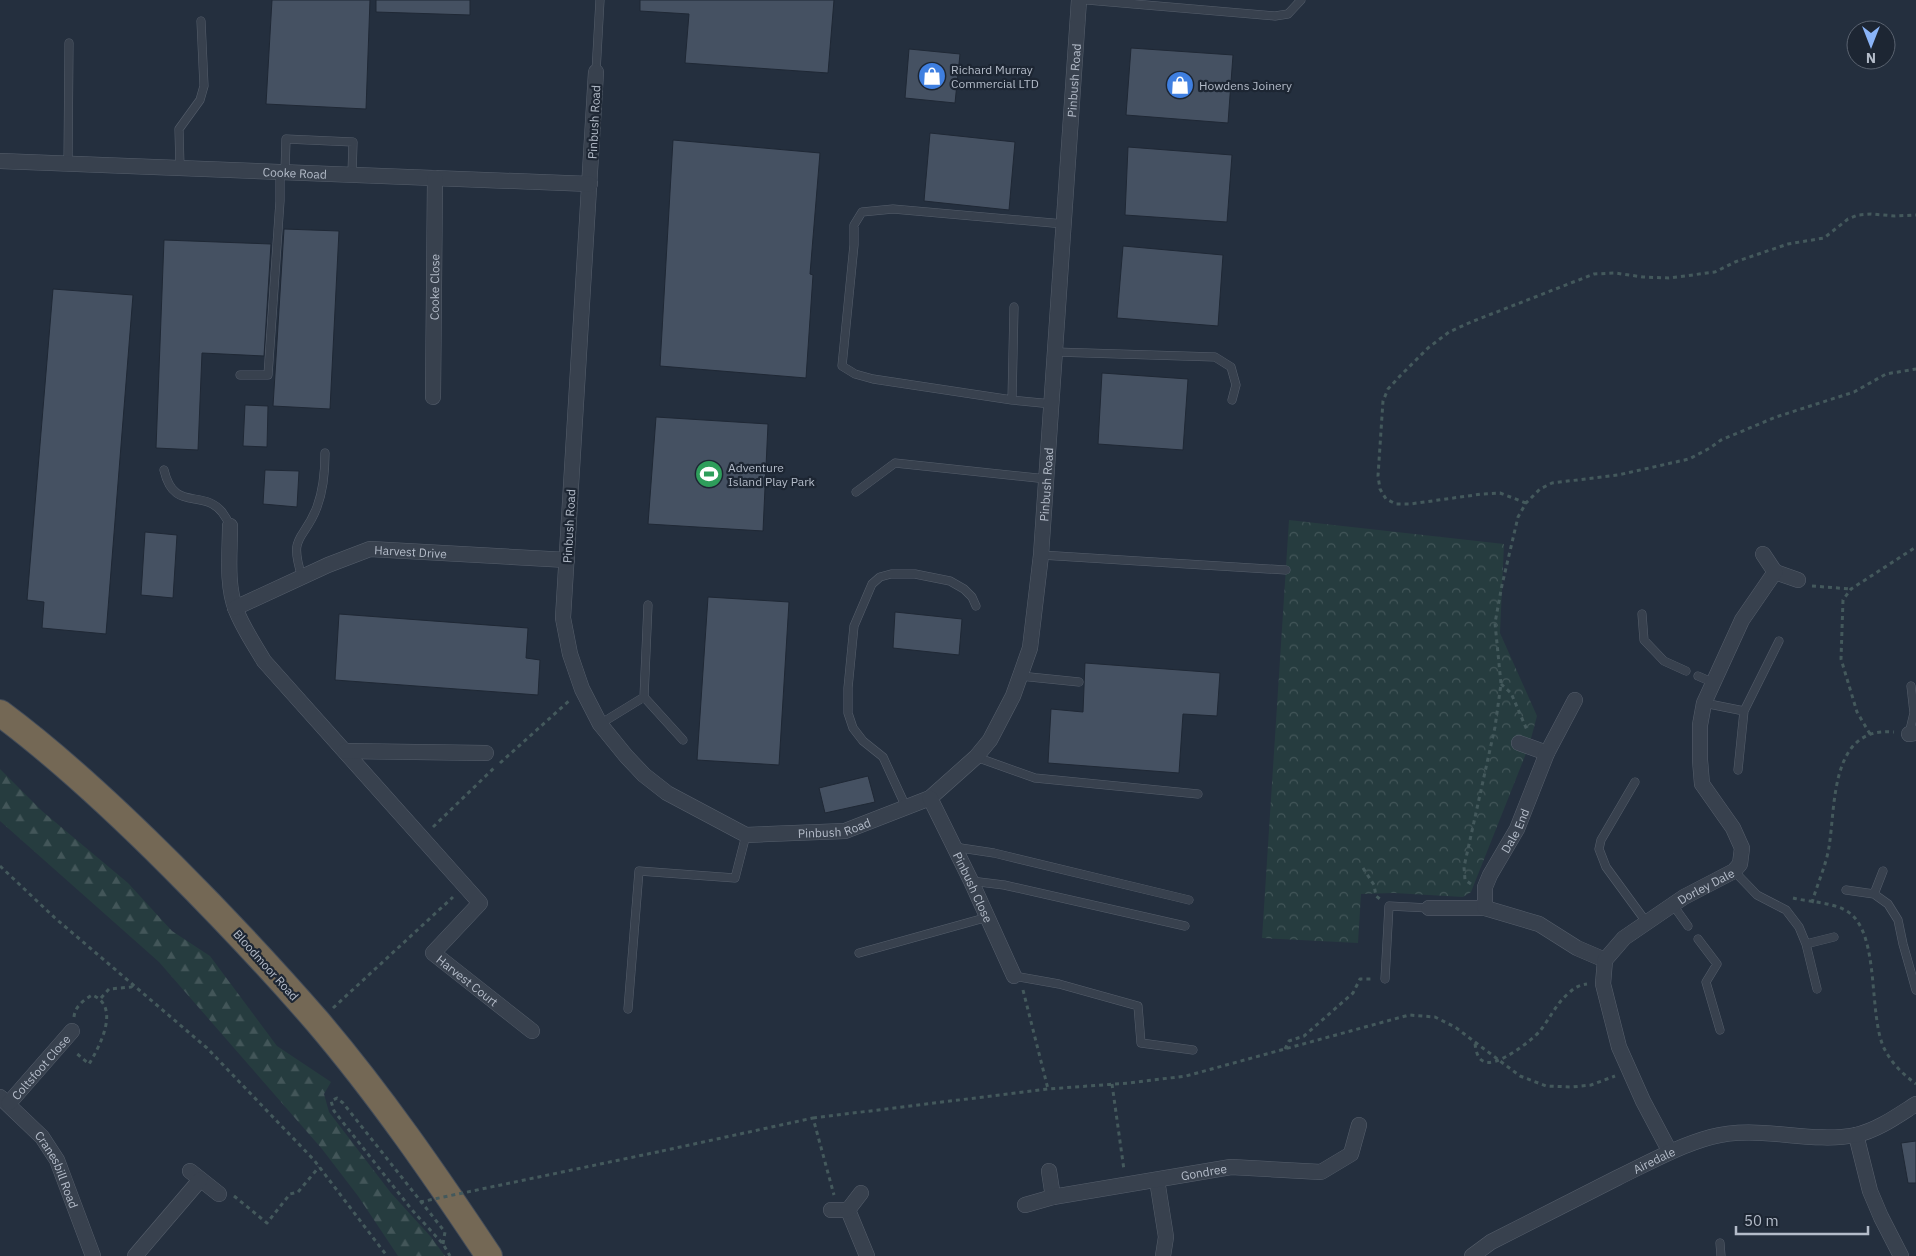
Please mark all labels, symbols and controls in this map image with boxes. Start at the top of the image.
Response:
north arrow [1846,20,1896,70]
street label: Pinbush Road [1063,43,1084,118]
text: N [1866,49,1876,67]
shop icon: Richard Murray Commercial LTD [917,61,947,91]
place label: Richard Murray Commercial LTD [951,62,1039,91]
shop icon: Howdens Joinery [1165,70,1195,100]
place label: Howdens Joinery [1199,78,1292,93]
street label: Pinbush Road [585,85,603,159]
street label: Cooke Road [262,164,327,181]
street label: Cooke Close [426,253,442,320]
street label: Pinbush Road [1036,447,1056,522]
sports icon: Adventure Island Play Park [694,459,724,489]
place label: Adventure Island Play Park [728,460,816,489]
street label: Pinbush Road [560,489,578,563]
street label: Harvest Drive [374,542,448,561]
street label: Dale End [1497,806,1532,856]
street label: Pinbush Road [797,814,873,840]
street label: Pinbush Close [950,849,996,925]
street label: Dorley Dale [1674,865,1737,907]
street label: Bloodmoor Road [230,926,302,1004]
street label: Harvest Court [434,951,501,1009]
street label: Coltsfoot Close [8,1031,73,1103]
street label: Cranesbill Road [32,1127,82,1210]
street label: Airedale [1630,1143,1678,1176]
street label: Gondree [1180,1160,1228,1183]
scale bar [1736,1204,1868,1236]
text: 50 m [1744,1211,1779,1230]

